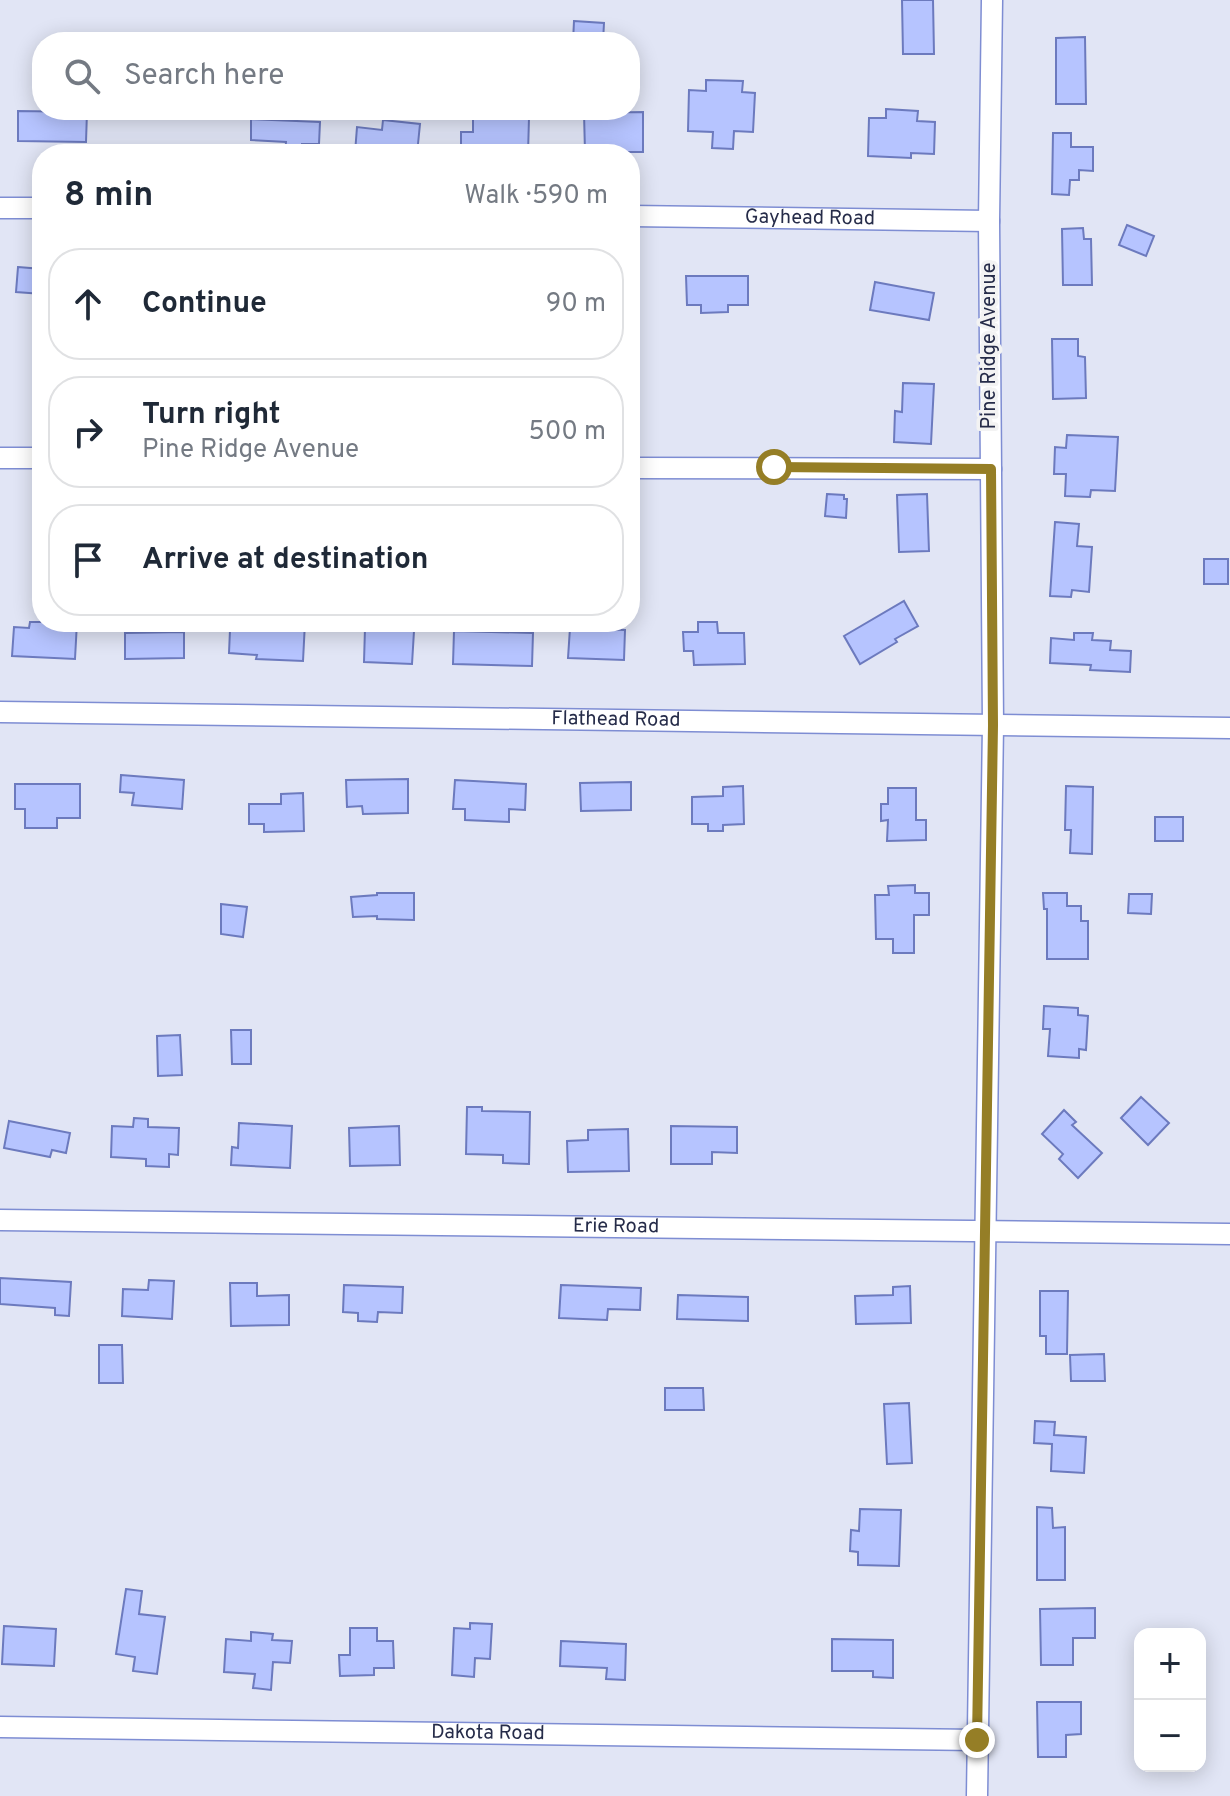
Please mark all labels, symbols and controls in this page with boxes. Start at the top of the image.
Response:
search box [32,32,640,120]
icon: search [60,54,104,98]
text: Search here [124,58,284,95]
text: 8 min [64,175,153,218]
text: Walk · 590 m [464,180,608,213]
street label: Gayhead Road [745,205,875,232]
street label: Pine Ridge Avenue [977,263,1003,430]
icon: ahead [66,282,110,326]
text: Continue [142,286,267,323]
text: 90 m [546,288,606,321]
text: Turn right [142,397,280,434]
icon: right [66,410,110,454]
text: 500 m [529,416,606,449]
text: Pine Ridge Avenue [142,434,359,467]
route start [756,449,792,485]
icon: arrive [66,538,110,582]
text: Arrive at destination [142,542,428,579]
street label: Flathead Road [551,706,681,734]
street label: Erie Road [573,1214,659,1241]
map controls [1134,1628,1206,1772]
button: + [1134,1628,1206,1700]
button: − [1134,1700,1206,1772]
street label: Dakota Road [431,1720,545,1747]
route end [959,1722,995,1758]

